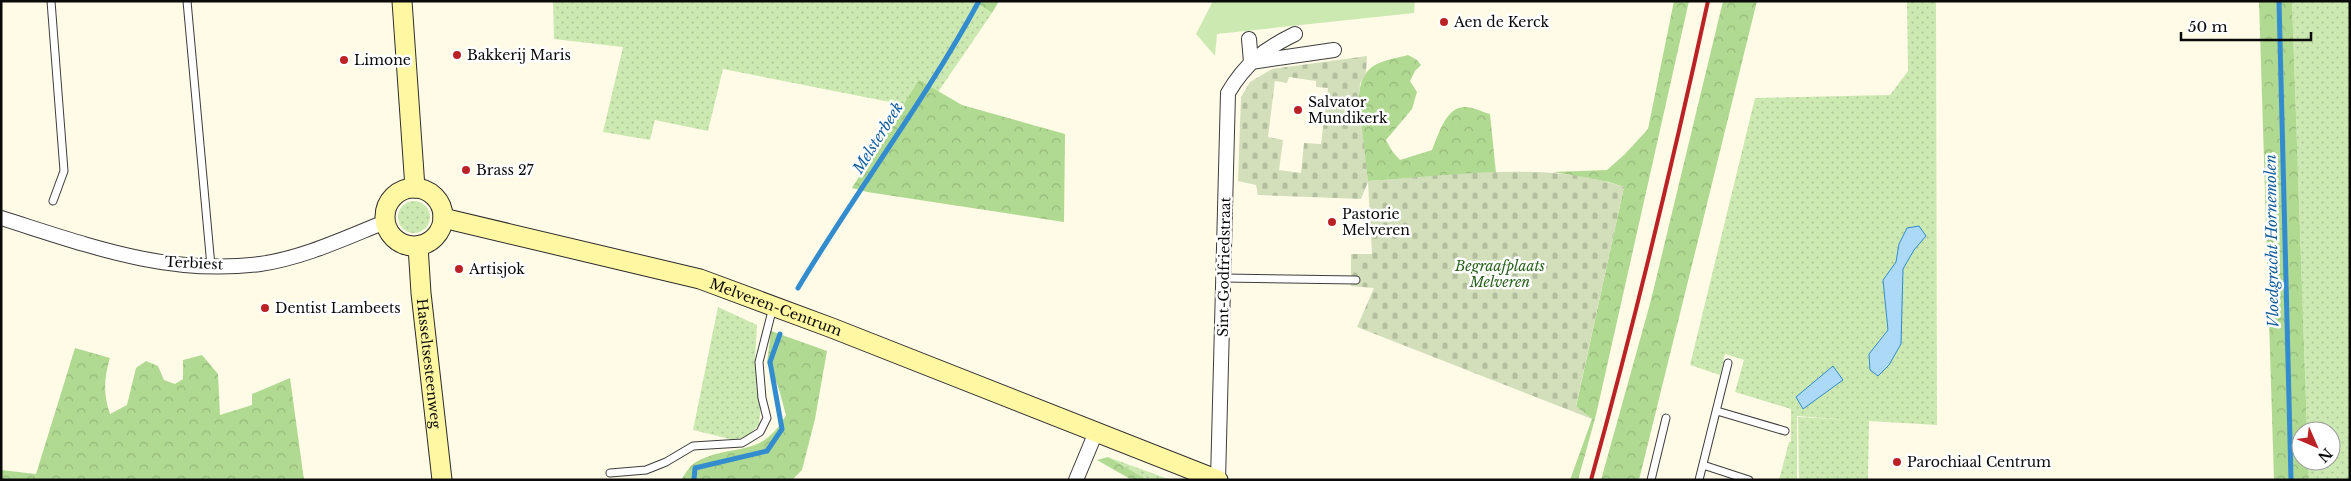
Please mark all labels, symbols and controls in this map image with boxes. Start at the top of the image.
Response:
scale bar [2181,10,2311,42]
place label: Aen de Kerck [1453,13,1549,31]
marker: Aen de Kerck [1438,16,1450,28]
text: 50 m [2188,17,2228,36]
place label: Bakkerij Maris [467,46,571,64]
marker: Bakkerij Maris [451,49,463,61]
place label: Limone [354,51,411,69]
marker: Limone [338,54,350,66]
place label: Salvator Mundikerk [1308,93,1388,127]
water label: Melsterbeek [848,99,907,178]
marker: Salvator Mundikerk [1292,104,1304,116]
water label: Vloedgracht Hornemolen [2260,154,2283,328]
place label: Brass 27 [476,161,535,179]
marker: Brass 27 [460,164,472,176]
street label: Sint-Godfriedstraat [1214,196,1234,337]
place label: Pastorie Melveren [1342,205,1410,239]
marker: Pastorie Melveren [1326,216,1338,228]
street label: Terbiest [165,252,224,274]
park label: Begraafplaats Melveren [1454,257,1545,291]
place label: Artisjok [468,260,525,278]
marker: Artisjok [453,263,465,275]
street label: Melveren-Centrum [707,274,845,340]
street label: Hasseltsesteenweg [413,297,445,430]
place label: Dentist Lambeets [275,299,401,317]
marker: Dentist Lambeets [259,302,271,314]
north arrow [2291,421,2341,471]
text: N [2314,444,2336,466]
place label: Parochiaal Centrum [1907,453,2051,471]
marker: Parochiaal Centrum [1891,456,1903,468]

